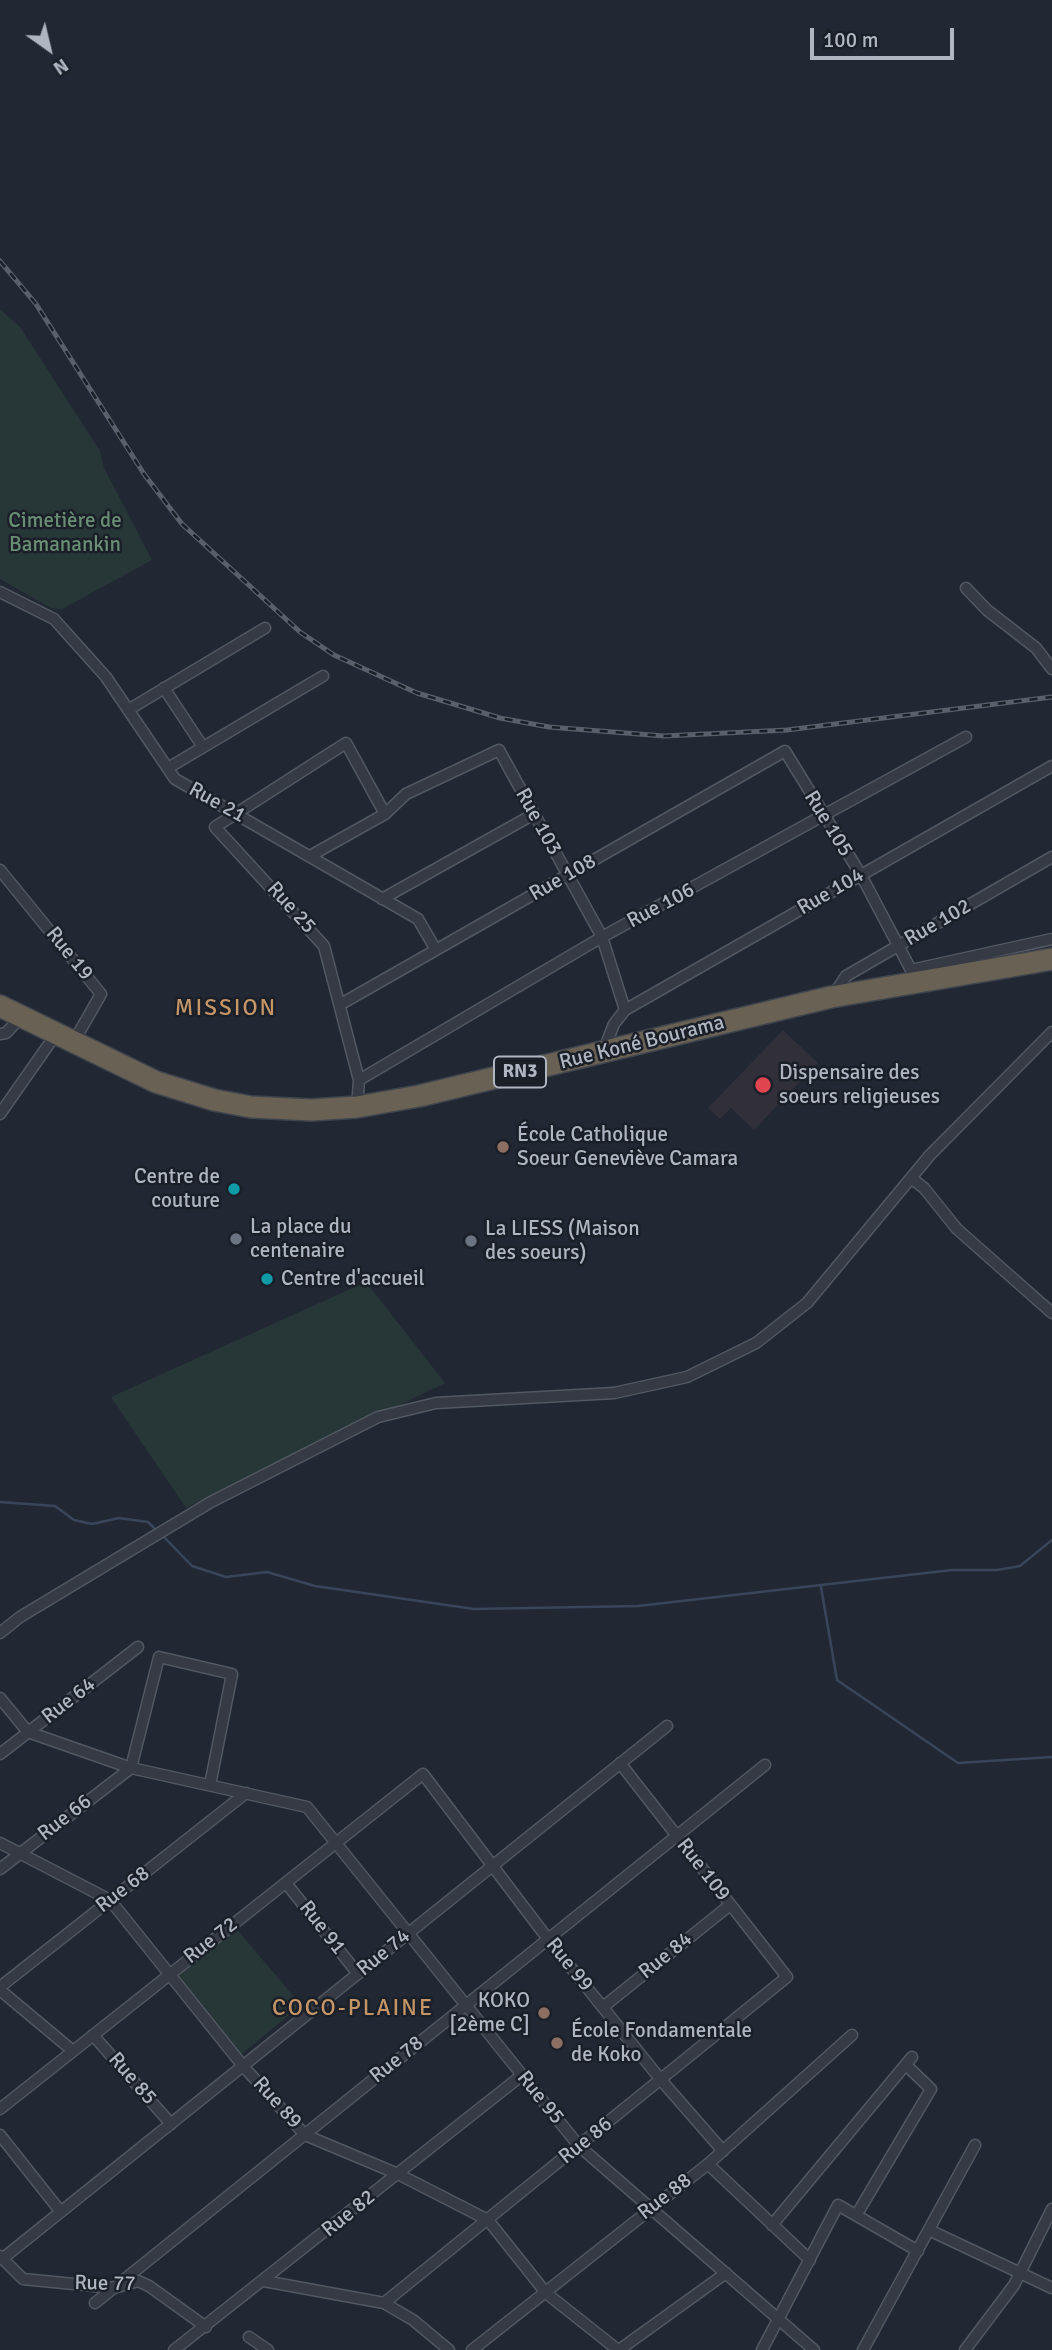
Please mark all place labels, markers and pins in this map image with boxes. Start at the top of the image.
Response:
place label: Dispensaire des soeurs religieuses [779,1060,940,1110]
marker: Dispensaire des soeurs religieuses [753,1075,773,1095]
place label: École Catholique Soeur Geneviève Camara [517,1122,738,1172]
marker: École Catholique Soeur Geneviève Camara [495,1139,511,1155]
place label: Centre de couture [134,1164,220,1214]
marker: Centre de couture [226,1181,242,1197]
place label: La place du centenaire [250,1214,351,1264]
place label: La LIESS (Maison des soeurs) [485,1216,640,1266]
marker: La place du centenaire [228,1231,244,1247]
marker: La LIESS (Maison des soeurs) [463,1233,479,1249]
place label: Centre d'accueil [281,1266,425,1292]
marker: Centre d'accueil [259,1271,275,1287]
place label: KOKO [2ème C] [449,1988,530,2038]
marker: KOKO [2ème C] [536,2005,552,2021]
place label: École Fondamentale de Koko [571,2018,752,2068]
marker: École Fondamentale de Koko [549,2035,565,2051]

